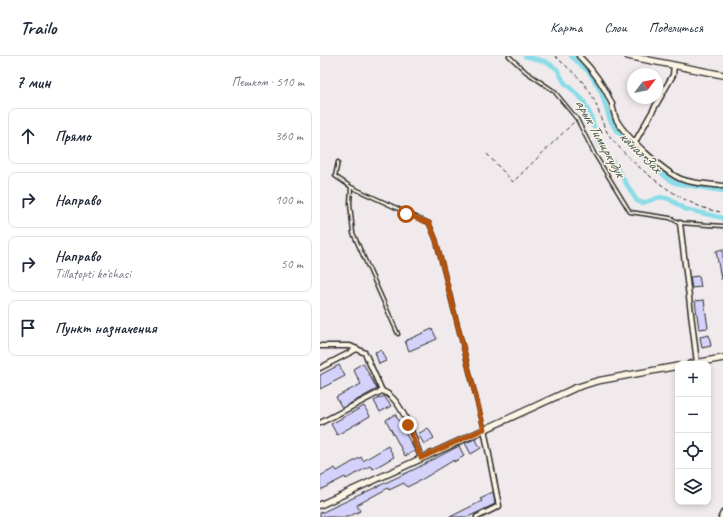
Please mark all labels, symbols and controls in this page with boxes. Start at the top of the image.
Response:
text: Trailo [20,16,56,40]
text: Карта [550,19,582,36]
text: Слои [604,19,627,36]
text: Поделиться [649,19,703,36]
north arrow [627,68,663,104]
text: 7 мин [16,72,51,93]
text: Пешком · 510 m [231,74,304,90]
water label: арык Тимиркудук [571,95,631,183]
icon: ahead [17,125,39,147]
text: Прямо [55,127,91,146]
water label: канал Зах [615,127,667,179]
text: 360 m [275,128,303,144]
icon: right [17,189,39,211]
text: Направо [55,191,101,210]
text: 100 m [275,192,303,208]
route start [397,205,415,223]
text: Направо [55,247,101,266]
icon: right [17,253,39,275]
text: 50 m [281,256,303,272]
text: Tillatopti ko'chasi [55,266,131,282]
icon: arrive [17,317,39,339]
text: Пункт назначения [55,319,157,338]
map controls [675,361,711,505]
button: + [675,361,711,397]
button: − [675,397,711,433]
route end [399,416,417,434]
button: locate [675,433,711,469]
button: layers [675,469,711,505]

